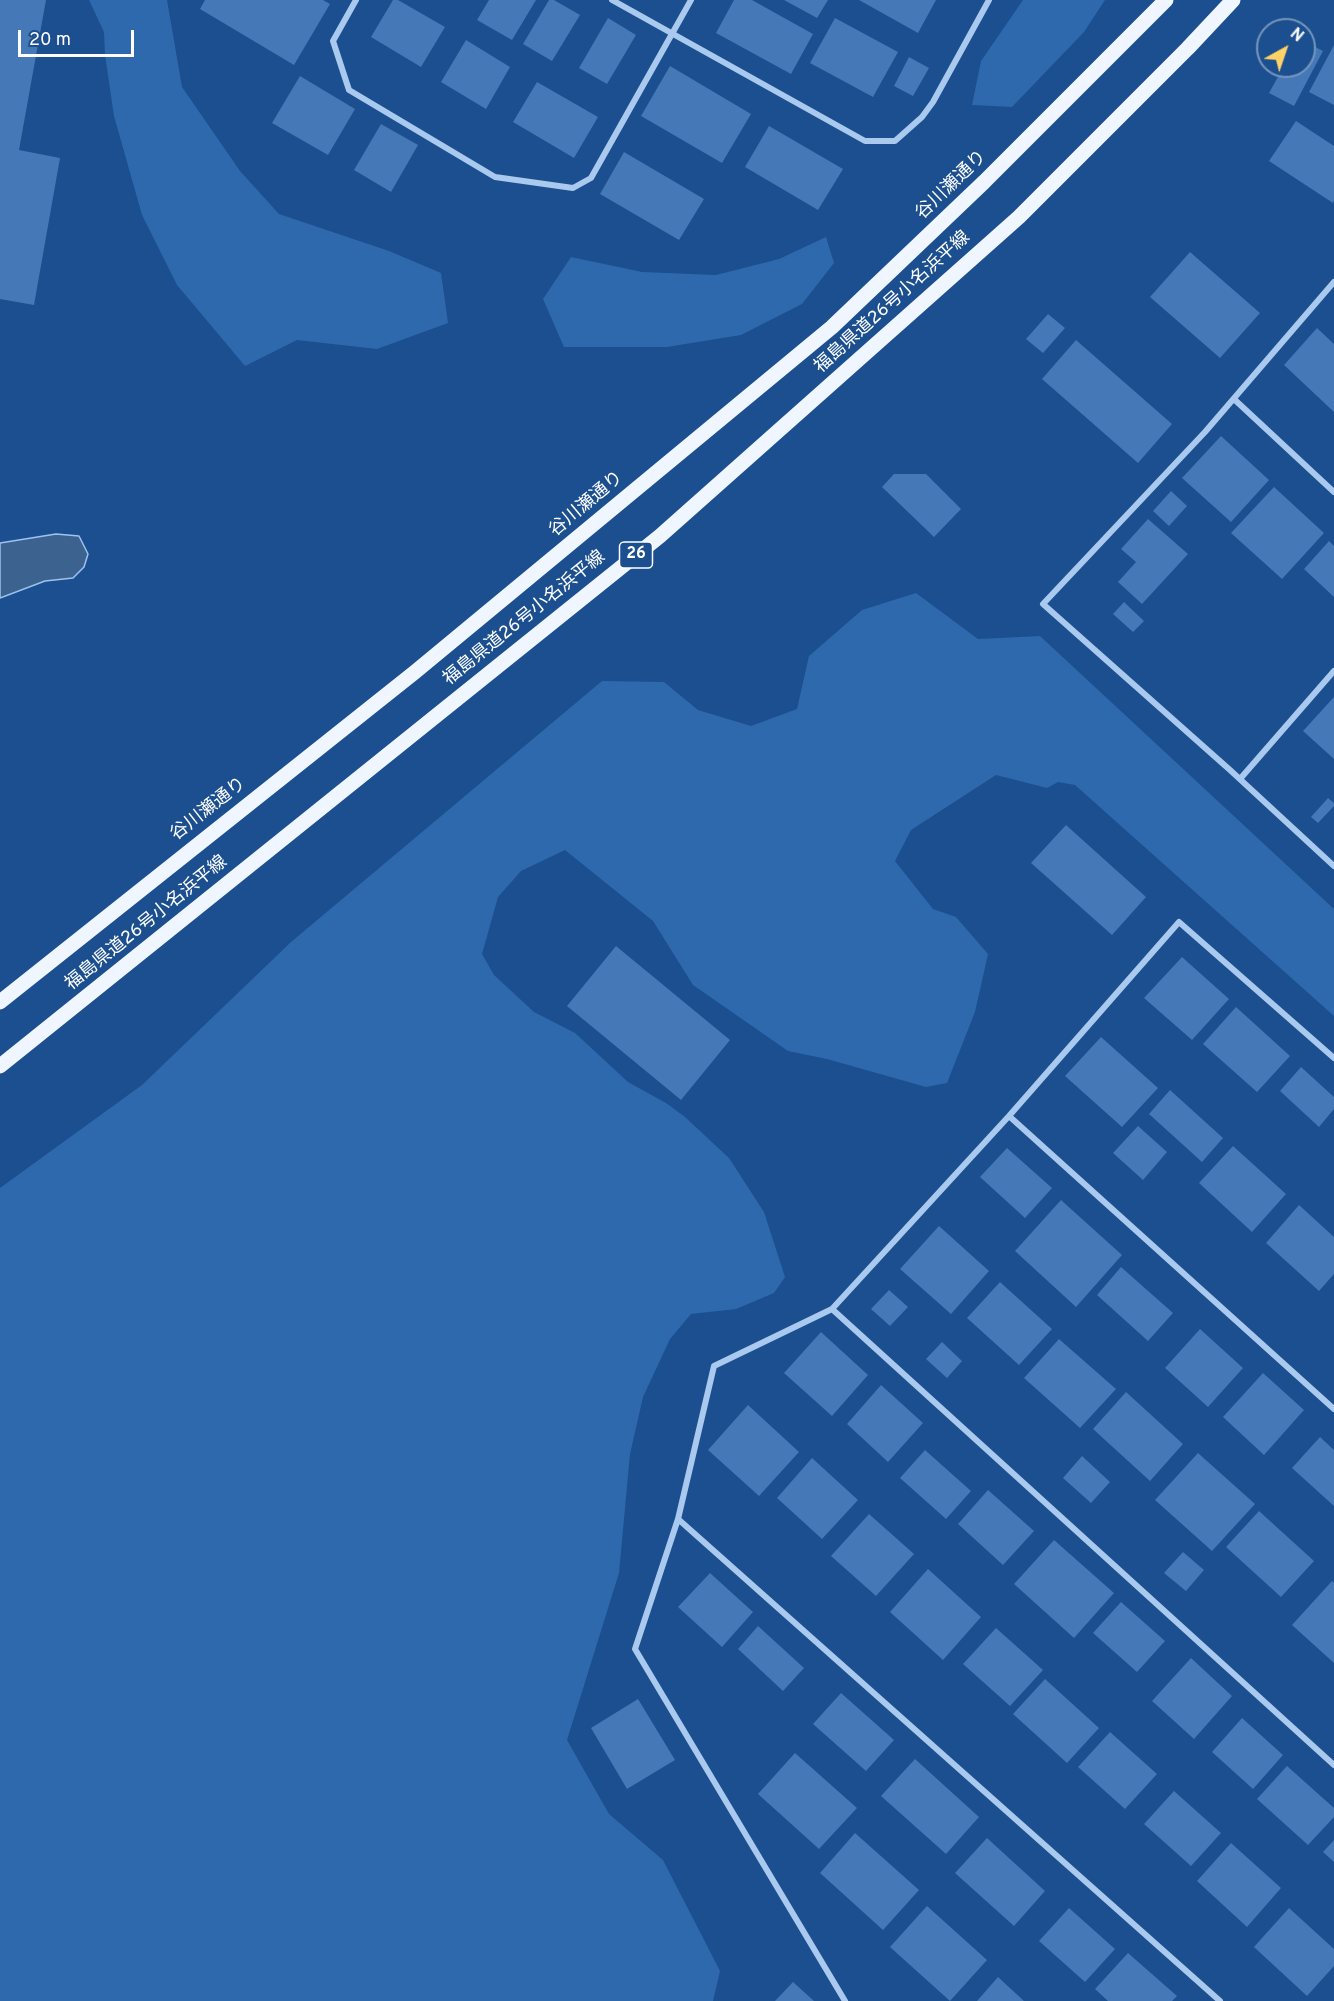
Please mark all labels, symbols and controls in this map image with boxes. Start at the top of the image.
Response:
scale bar [21,18,136,56]
north arrow [1256,18,1316,78]
text: N [1285,24,1307,47]
text: 20 m [29,29,71,52]
street label: 谷川瀬通り [912,147,992,225]
street label: 福島県道26号小名浜平線 [811,227,975,379]
street label: 谷川瀬通り [546,468,628,542]
road number: 26 [620,542,652,568]
street label: 福島県道26号小名浜平線 [440,547,610,691]
street label: 谷川瀬通り [167,774,251,846]
street label: 福島県道26号小名浜平線 [62,852,232,996]

